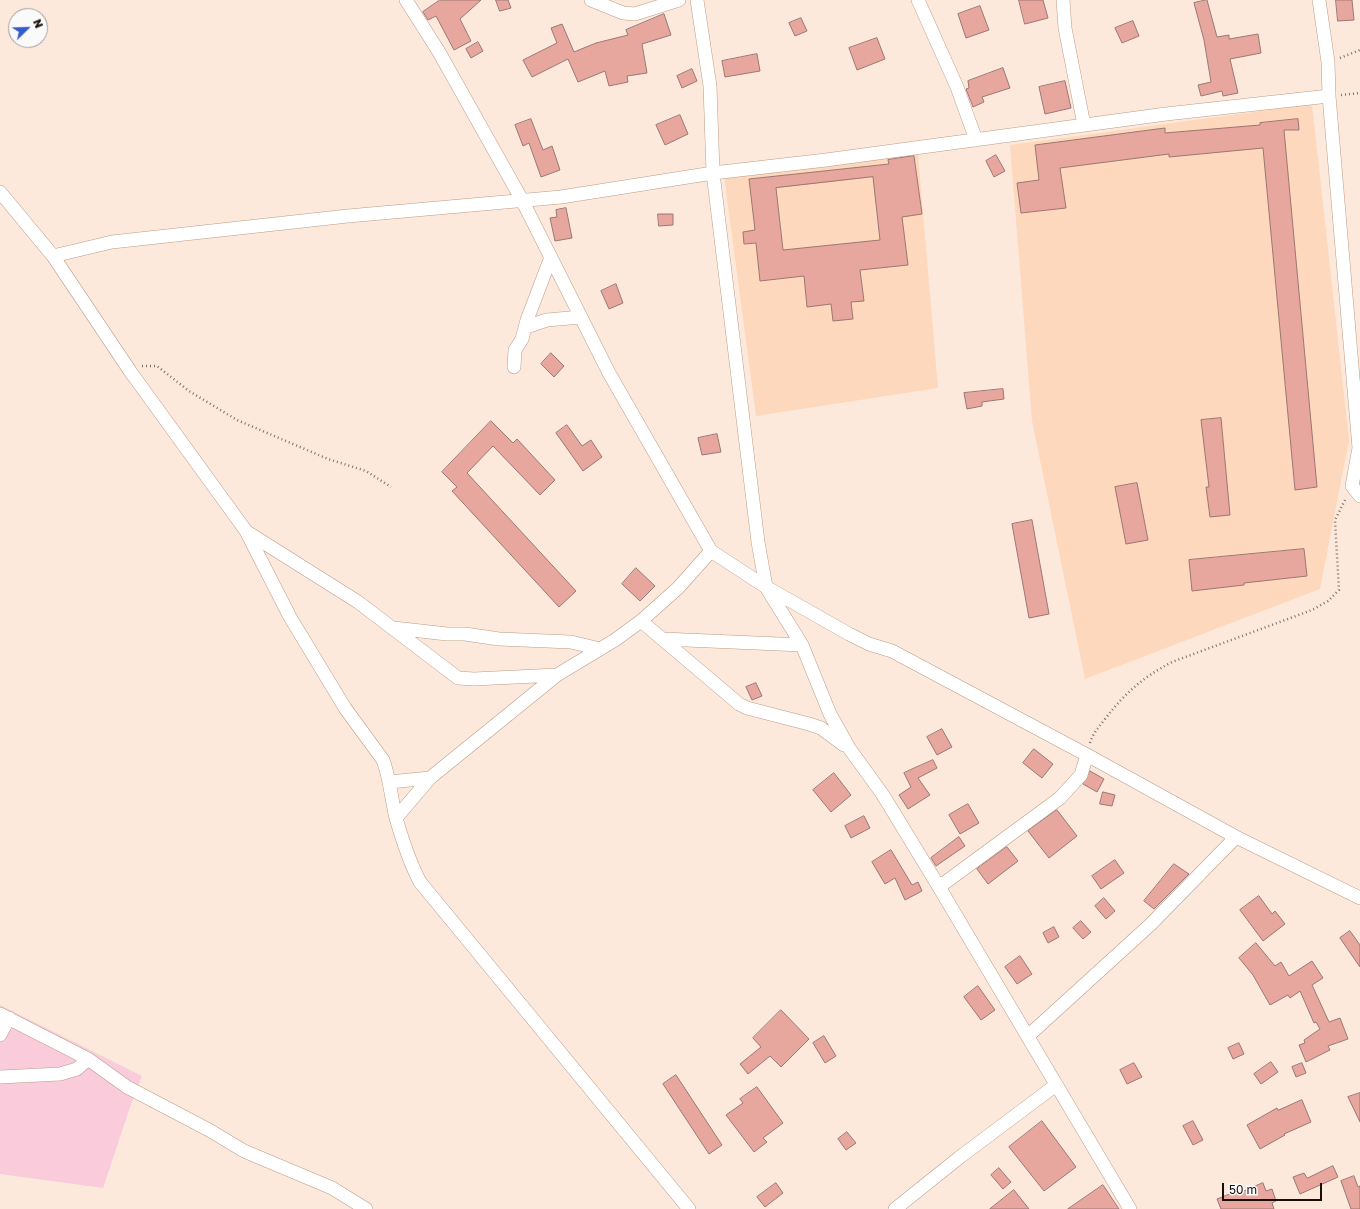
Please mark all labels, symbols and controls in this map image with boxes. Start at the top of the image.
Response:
north arrow [8,8,48,48]
text: N [31,17,46,30]
scale bar [1224,1175,1324,1201]
text: 50 m [1229,1182,1257,1197]

